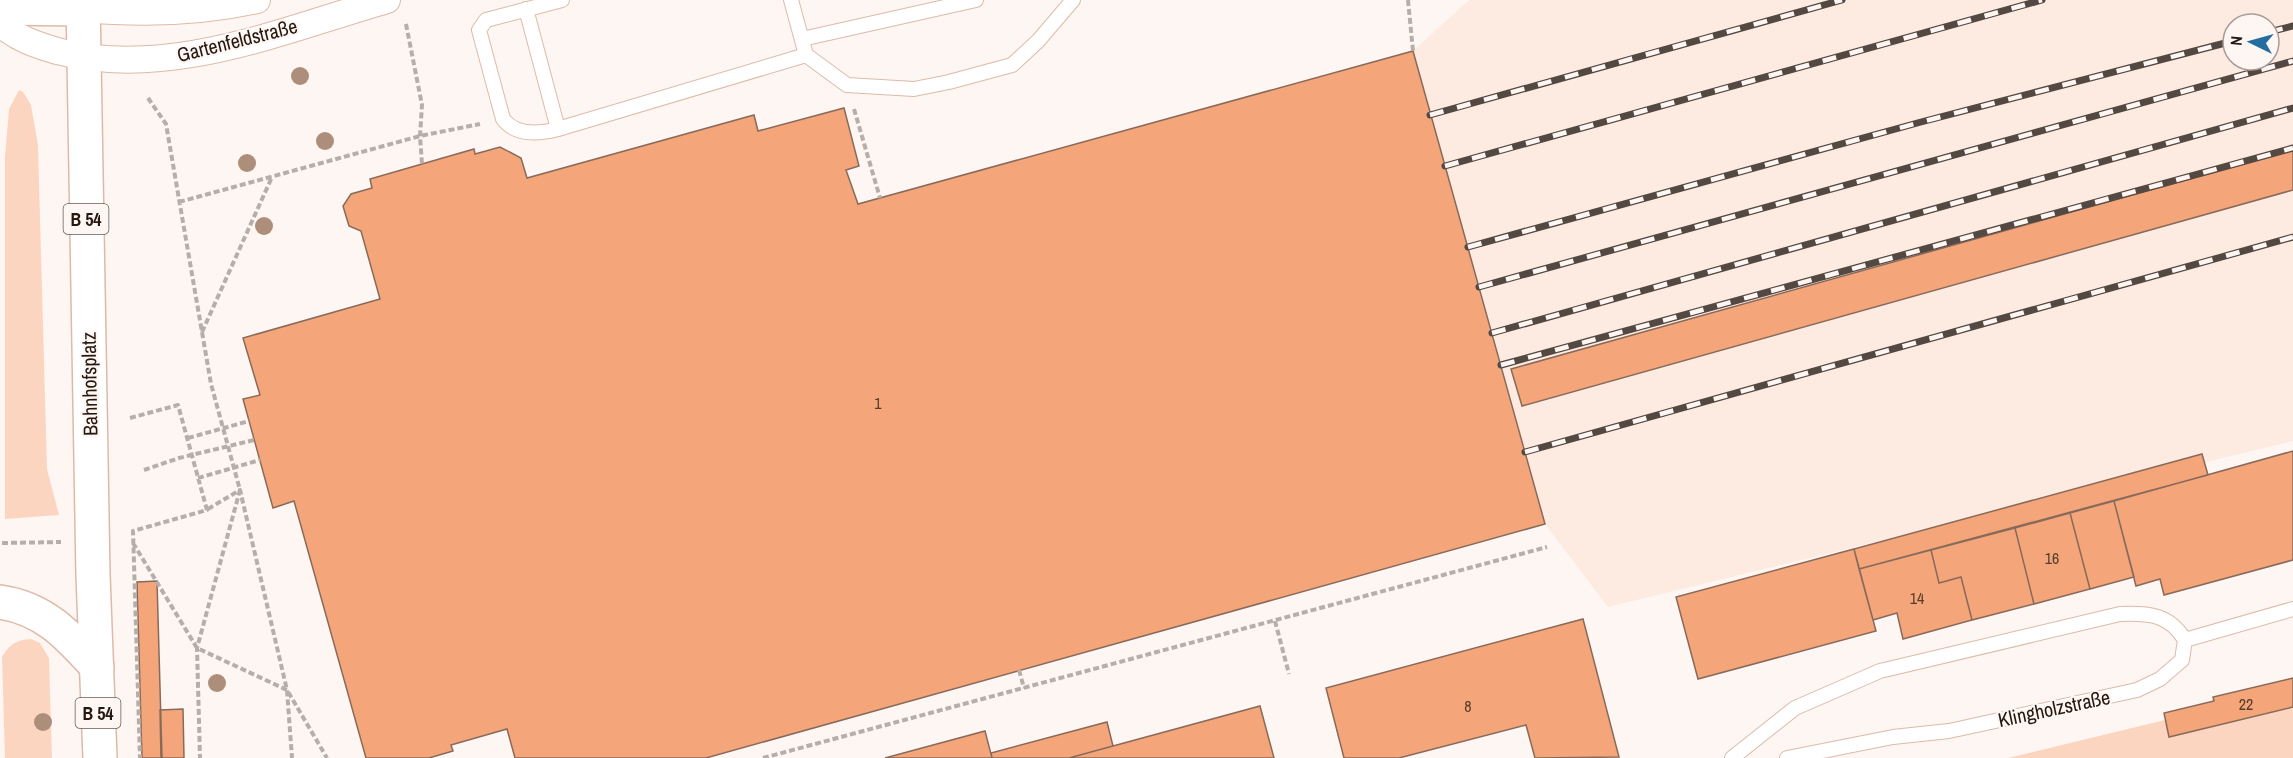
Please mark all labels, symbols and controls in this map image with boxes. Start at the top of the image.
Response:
street label: Gartenfeldstraße [174,12,300,68]
north arrow [2221,12,2281,72]
text: N [2225,35,2247,46]
road number: B 54 [64,204,109,234]
street label: Bahnhofsplatz [75,332,103,436]
house number: 1 [874,392,882,414]
house number: 16 [2045,547,2059,569]
house number: 14 [1910,587,1924,609]
street label: Klingholzstraße [1995,683,2113,733]
house number: 22 [2239,693,2253,715]
house number: 8 [1464,695,1472,717]
road number: B 54 [76,698,120,728]

